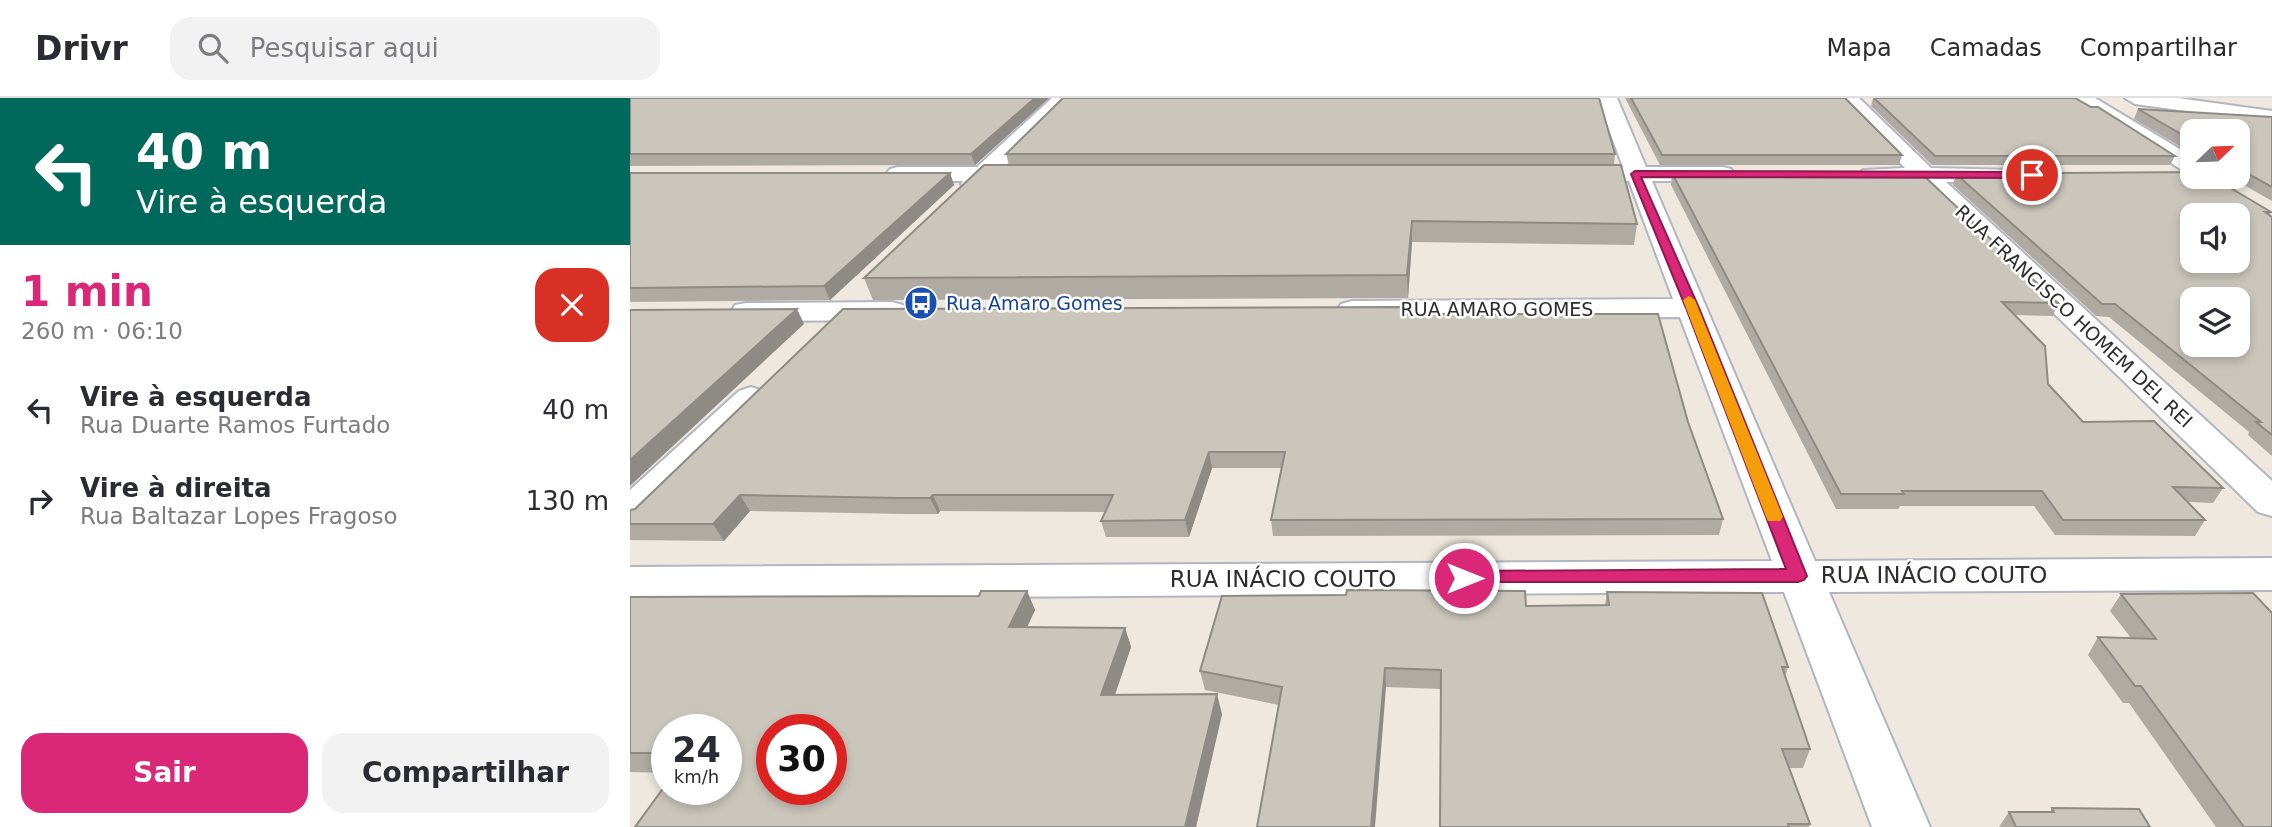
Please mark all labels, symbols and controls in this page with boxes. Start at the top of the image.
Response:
search box [170,17,660,80]
text: Drivr [35,29,128,68]
icon: search [194,29,232,67]
text: Pesquisar aqui [250,33,439,63]
text: Mapa [1826,34,1892,62]
text: Camadas [1930,34,2042,62]
text: Compartilhar [2080,34,2237,62]
north arrow [2180,119,2250,189]
map controls [2180,119,2250,357]
text: 40 m [136,124,272,181]
icon: left [21,126,112,217]
pin [2002,145,2062,205]
icon: arrive [2013,156,2051,194]
text: Vire à esquerda [136,183,387,221]
street label: RUA FRANCISCO HOMEM DEL REI [1951,200,2197,432]
button: sound [2180,203,2250,273]
text: 1 min [21,267,153,316]
button: close [535,268,609,342]
bus stop icon: Rua Amaro Gomes [902,284,940,322]
button: layers [2180,287,2250,357]
place label: Rua Amaro Gomes [946,292,1123,314]
street label: RUA AMARO GOMES [1401,298,1593,320]
text: 260 m · 06:10 [21,318,183,344]
text: Vire à esquerda [80,382,312,412]
icon: left [21,391,59,429]
text: 40 m [542,395,609,425]
text: Rua Duarte Ramos Furtado [80,412,390,438]
text: Vire à direita [80,473,272,503]
icon: right [21,482,59,520]
text: 130 m [526,486,609,516]
text: Rua Baltazar Lopes Fragoso [80,503,398,529]
position arrow [1427,541,1501,615]
street label: RUA INÁCIO COUTO [1821,561,2047,588]
street label: RUA INÁCIO COUTO [1170,565,1396,592]
speed limit sign: 30 [756,714,847,805]
text: 24 [672,730,721,770]
button: Sair [21,733,308,813]
button: Compartilhar [322,733,609,813]
text: km/h [674,766,719,787]

